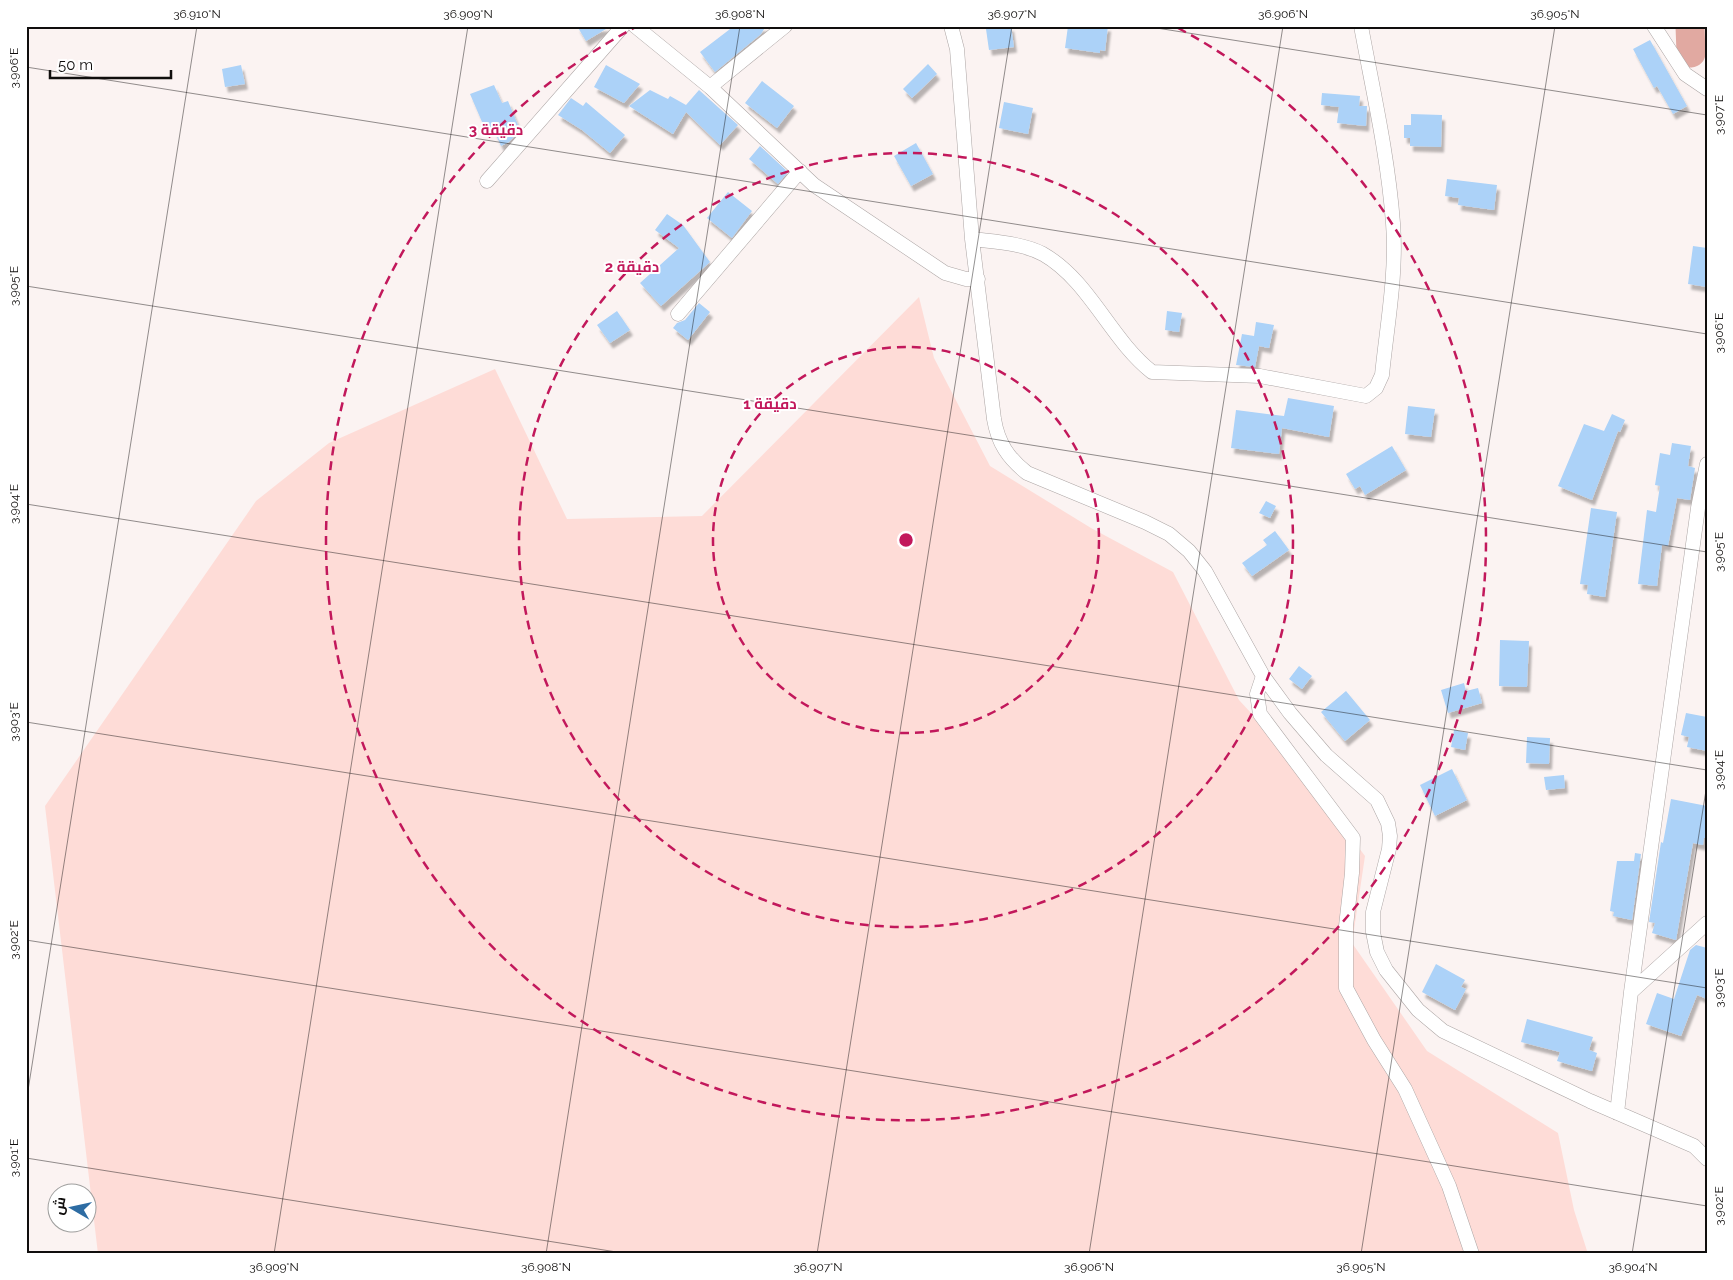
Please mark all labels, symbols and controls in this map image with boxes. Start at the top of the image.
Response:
text: 36.910°N [173,7,221,21]
text: 36.909°N [443,7,493,21]
text: 36.908°N [715,7,765,21]
text: 36.907°N [987,7,1037,21]
text: 36.906°N [1258,7,1308,21]
text: 36.905°N [1530,7,1580,21]
text: 3.906°E [7,48,21,88]
scale bar [50,48,171,80]
text: 50 m [58,56,93,74]
text: 3.907°E [1712,95,1726,135]
text: 3 دقيقة [469,121,523,139]
text: 2 دقيقة [605,258,659,276]
text: 3.905°E [7,266,21,306]
text: 3.906°E [1712,313,1726,353]
text: 1 دقيقة [743,395,797,413]
text: 3.904°E [7,484,21,524]
centre of rings [897,531,915,549]
text: 3.905°E [1712,532,1726,572]
text: 3.903°E [7,702,21,742]
text: 3.904°E [1712,750,1726,790]
text: 3.902°E [7,920,21,960]
text: 3.903°E [1712,968,1726,1008]
text: 3.901°E [7,1139,21,1177]
north arrow [48,1182,98,1232]
text: 3.902°E [1712,1186,1726,1226]
text: ش [50,1196,69,1216]
text: 36.909°N [249,1260,299,1274]
text: 36.908°N [521,1260,571,1274]
text: 36.907°N [793,1260,843,1274]
text: 36.906°N [1064,1260,1114,1274]
text: 36.905°N [1336,1260,1386,1274]
text: 36.904°N [1608,1260,1658,1274]

